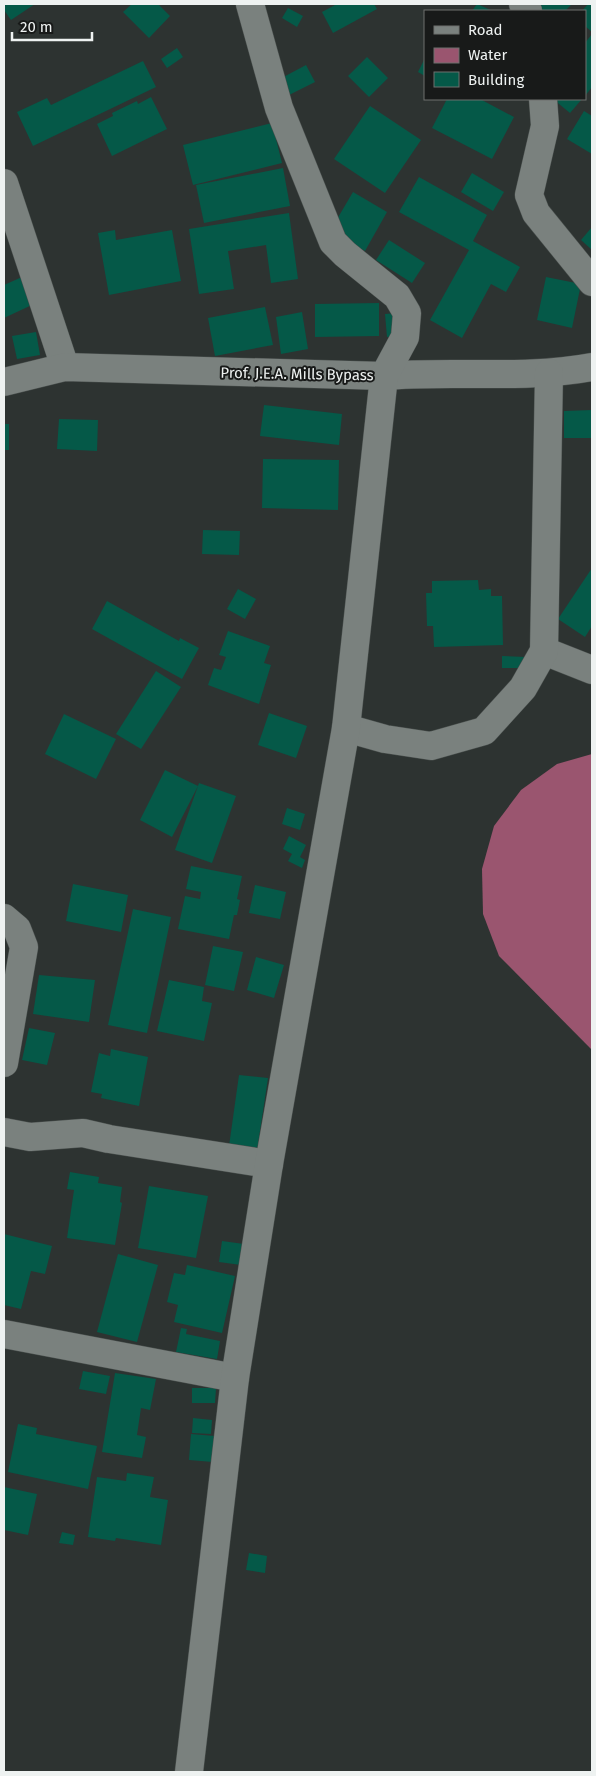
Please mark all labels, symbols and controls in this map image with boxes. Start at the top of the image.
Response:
scale bar [12,10,92,42]
legend [424,10,586,100]
text: 20 m [20,18,53,36]
text: Road [468,21,503,39]
text: Water [468,46,507,64]
text: Building [468,71,524,89]
street label: Prof. J.E.A. Mills Bypass [220,364,374,384]

